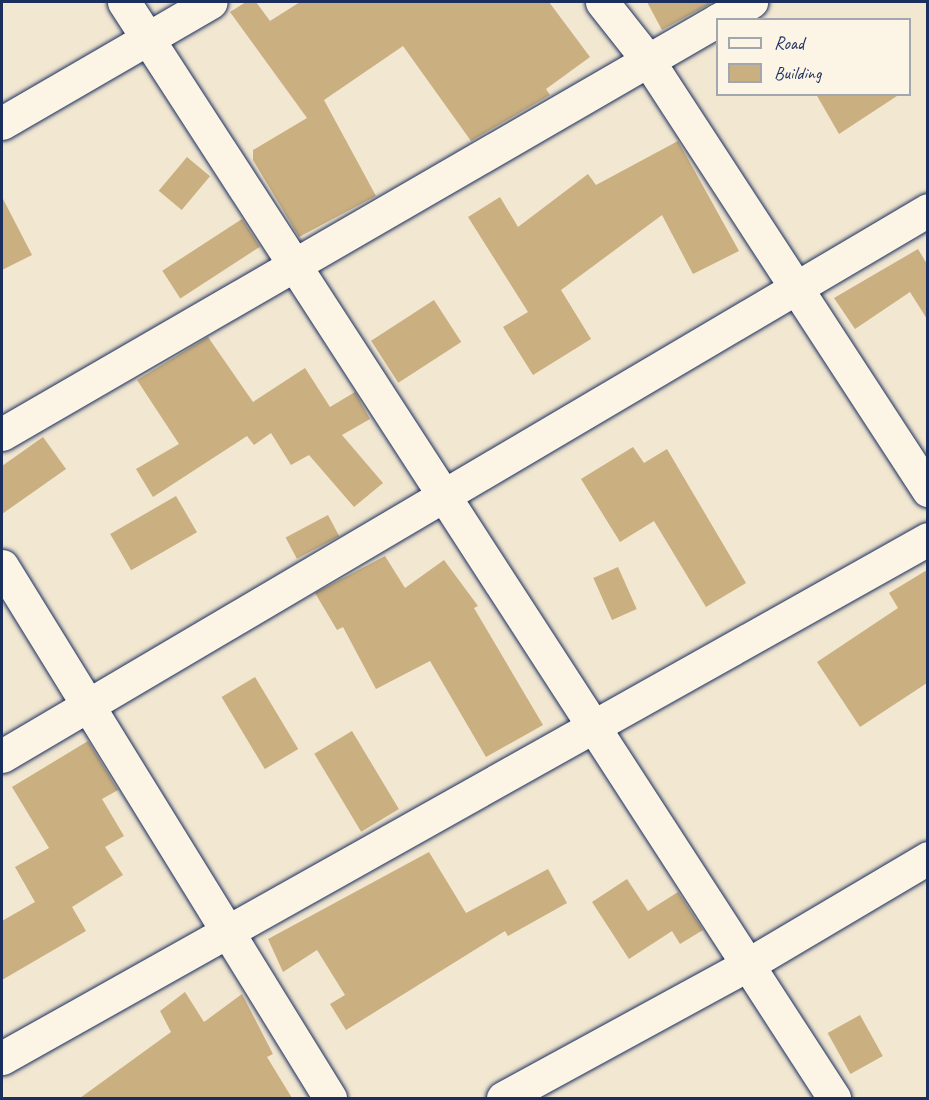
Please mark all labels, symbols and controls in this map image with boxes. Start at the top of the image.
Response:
legend [716,18,911,96]
text: Road [774,32,804,54]
text: Building [774,62,821,84]

